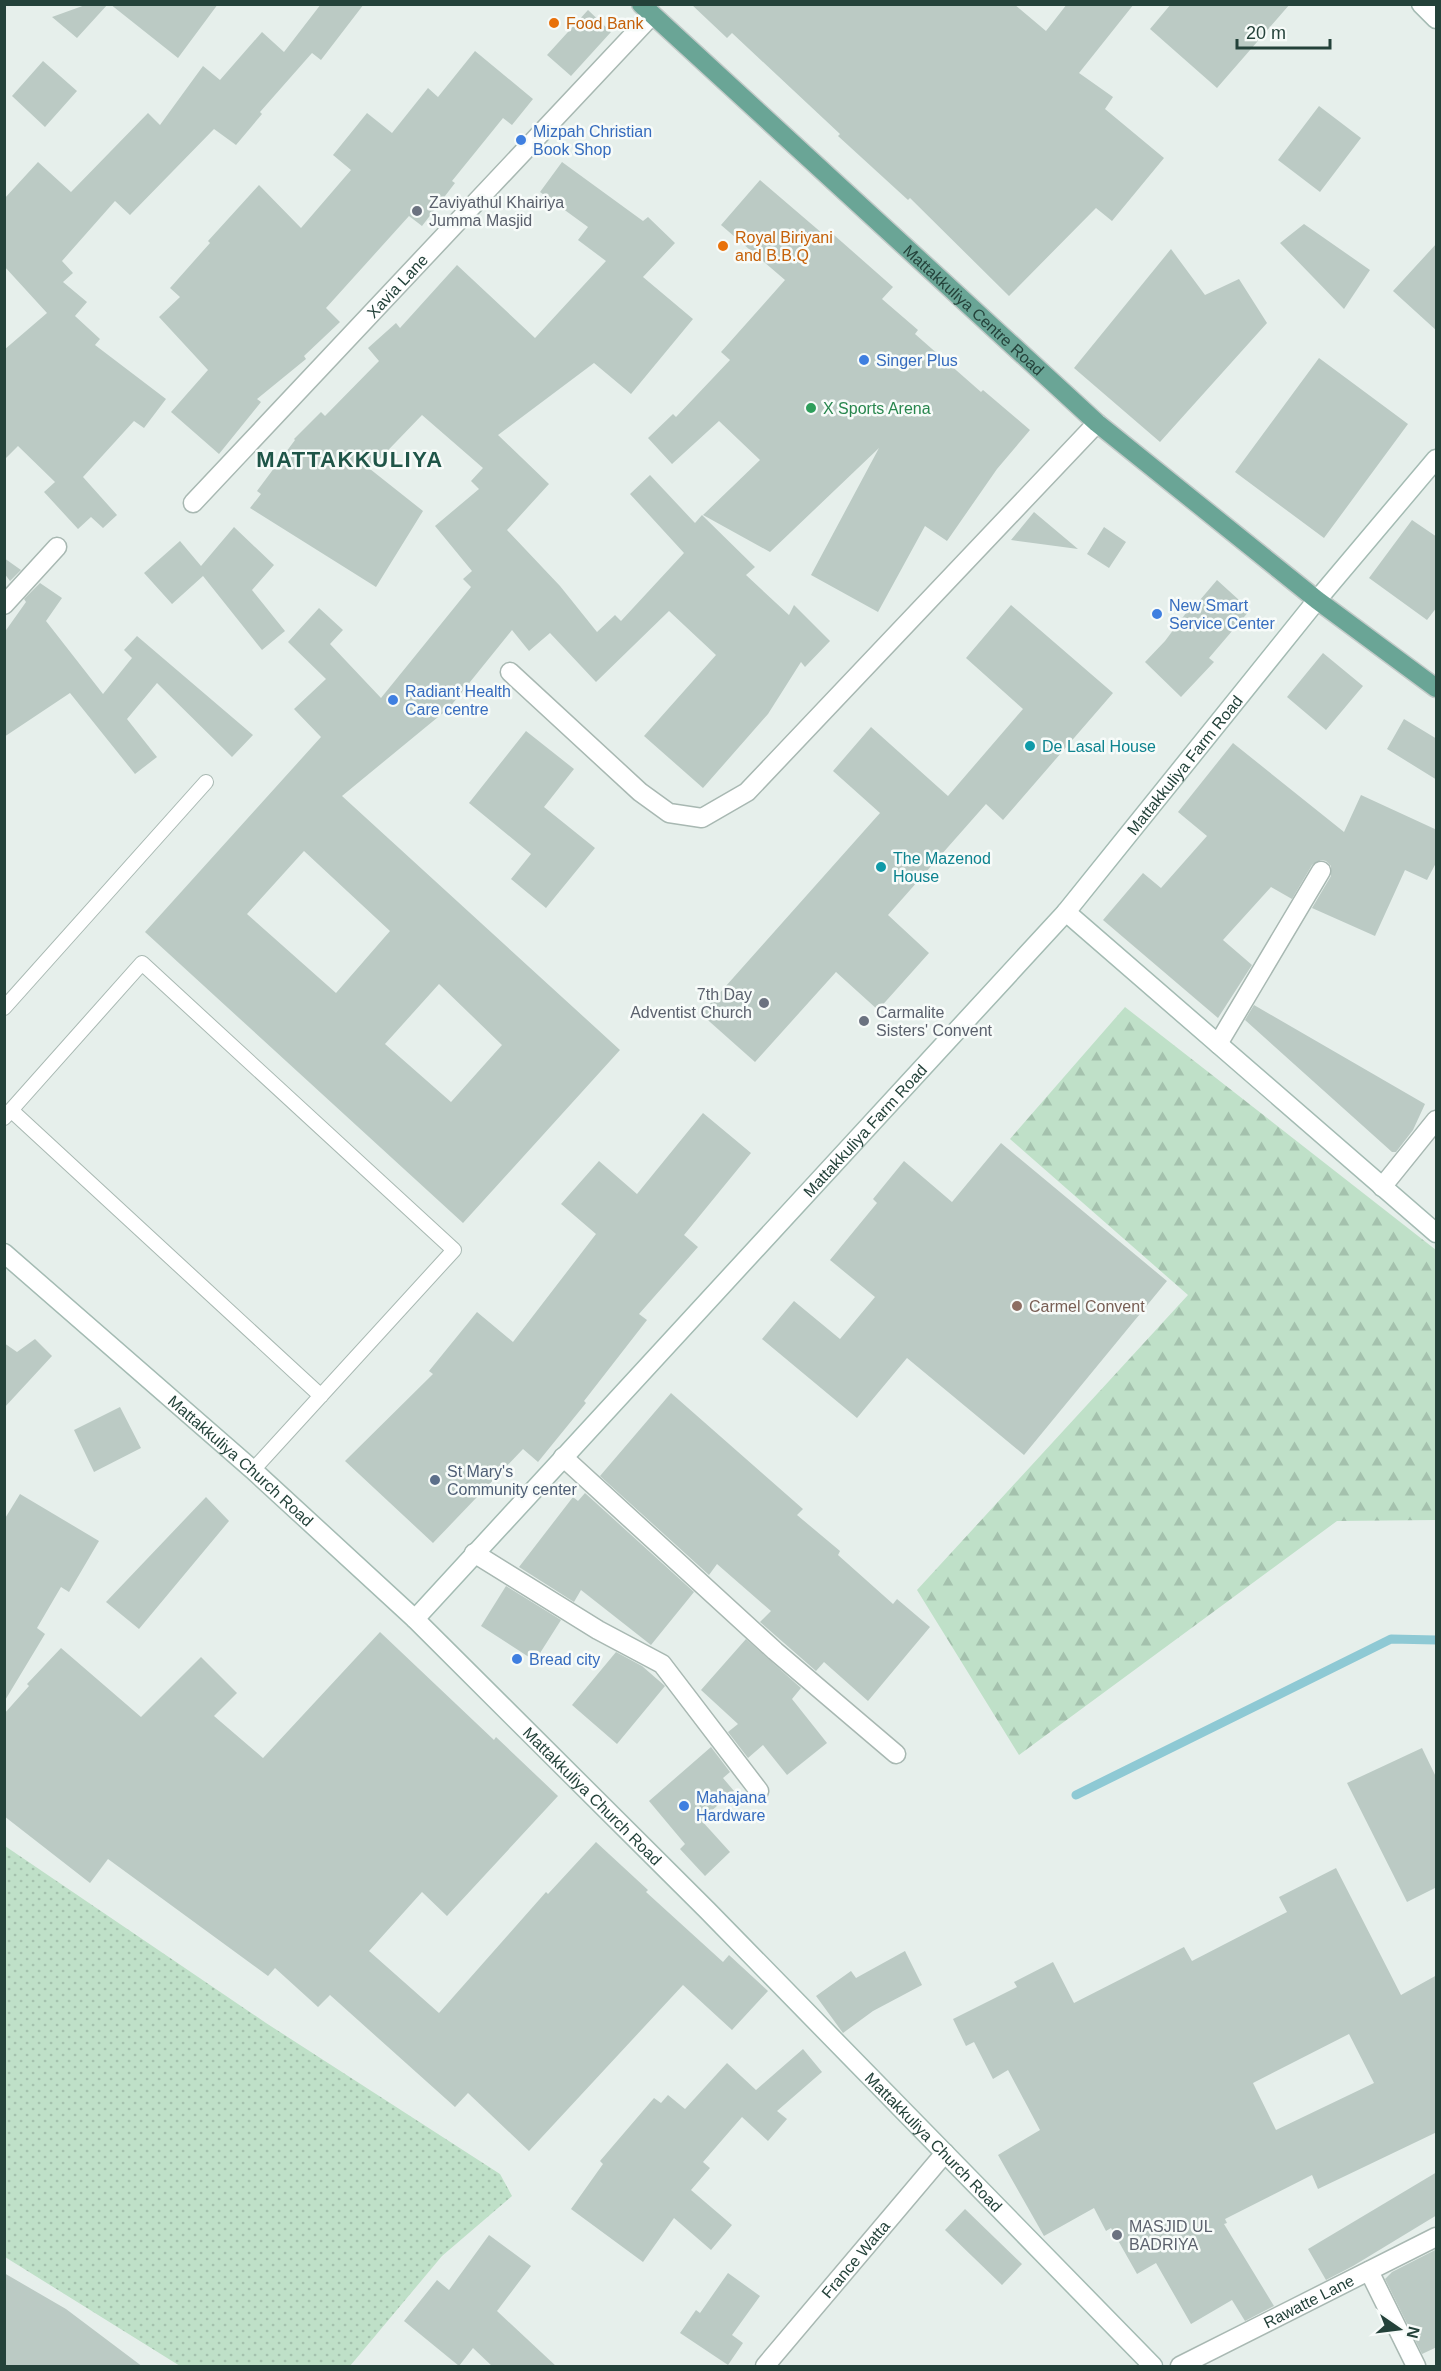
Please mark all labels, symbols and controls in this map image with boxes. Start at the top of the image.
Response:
scale bar [1237,12,1330,50]
place label: Food Bank [566,15,644,32]
marker: Food Bank [547,16,561,30]
text: 20 m [1246,23,1286,43]
place label: Mizpah Christian Book Shop [533,123,652,158]
marker: Mizpah Christian Book Shop [514,133,528,147]
place label: Zaviyathul Khairiya Jumma Masjid [429,194,564,229]
marker: Zaviyathul Khairiya Jumma Masjid [410,204,424,218]
place label: Royal Biriyani and B.B.Q [735,229,833,264]
marker: Royal Biriyani and B.B.Q [716,239,730,253]
street label: Mattakkuliya Centre Road [900,242,1047,379]
street label: Xavia Lane [364,251,431,321]
place label: Singer Plus [876,352,958,369]
marker: Singer Plus [857,353,871,367]
place label: X Sports Arena [823,400,931,417]
marker: X Sports Arena [804,401,818,415]
district label: MATTAKKULIYA [256,447,444,472]
place label: New Smart Service Center [1169,597,1275,632]
marker: New Smart Service Center [1150,607,1164,621]
place label: Radiant Health Care centre [405,683,511,718]
street label: Mattakkuliya Farm Road [1124,692,1246,838]
marker: Radiant Health Care centre [386,693,400,707]
place label: De Lasal House [1042,738,1156,755]
marker: De Lasal House [1023,739,1037,753]
place label: The Mazenod House [893,850,991,885]
marker: The Mazenod House [874,860,888,874]
place label: 7th Day Adventist Church [630,986,752,1021]
marker: 7th Day Adventist Church [757,996,771,1010]
place label: Carmalite Sisters' Convent [876,1004,993,1039]
marker: Carmalite Sisters' Convent [857,1014,871,1028]
street label: Mattakkuliya Farm Road [800,1061,930,1200]
place label: Carmel Convent [1029,1298,1145,1315]
marker: Carmel Convent [1010,1299,1024,1313]
street label: Mattakkuliya Church Road [165,1392,316,1530]
place label: St Mary's Community center [447,1463,577,1498]
marker: St Mary's Community center [428,1473,442,1487]
place label: Bread city [529,1651,600,1668]
marker: Bread city [510,1652,524,1666]
street label: Mattakkuliya Church Road [520,1724,665,1869]
place label: Mahajana Hardware [696,1789,766,1824]
marker: Mahajana Hardware [677,1799,691,1813]
street label: Mattakkuliya Church Road [862,2069,1005,2215]
street label: France Watta [818,2217,893,2301]
place label: MASJID UL BADRIYA [1129,2218,1213,2253]
marker: MASJID UL BADRIYA [1110,2228,1124,2242]
street label: Rawatte Lane [1261,2272,1357,2331]
north arrow [1369,2299,1429,2359]
text: N [1403,2325,1423,2340]

